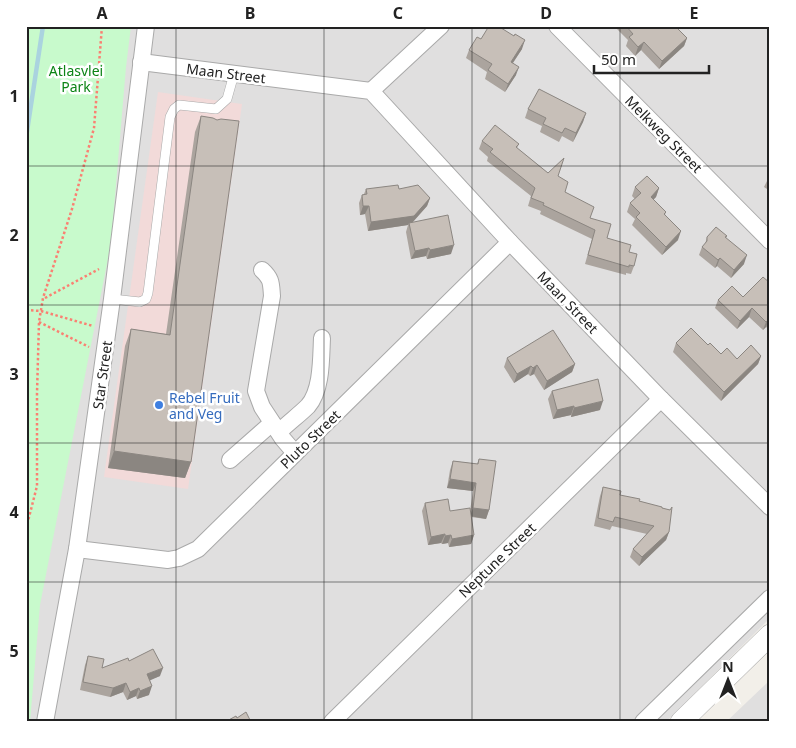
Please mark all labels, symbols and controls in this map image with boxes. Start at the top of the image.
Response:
text: A [96,2,108,24]
text: B [245,2,255,24]
text: C [393,2,403,24]
text: D [540,2,552,24]
text: E [690,2,699,24]
scale bar [594,42,708,74]
text: 50 m [601,49,636,69]
street label: Maan Street [185,59,267,87]
park label: Atlasvlei Park [49,61,103,96]
text: 1 [9,85,19,107]
street label: Melkweg Street [621,91,707,177]
text: 2 [9,224,19,246]
street label: Maan Street [533,267,603,337]
street label: Star Street [88,339,116,411]
text: 3 [9,363,19,385]
place label: Rebel Fruit and Veg [169,388,240,423]
marker: Rebel Fruit and Veg [153,399,165,411]
street label: Pluto Street [276,405,344,473]
text: 4 [9,501,19,523]
street label: Neptune Street [454,518,540,602]
text: 5 [9,640,19,662]
north arrow [704,656,754,706]
text: N [722,657,734,676]

